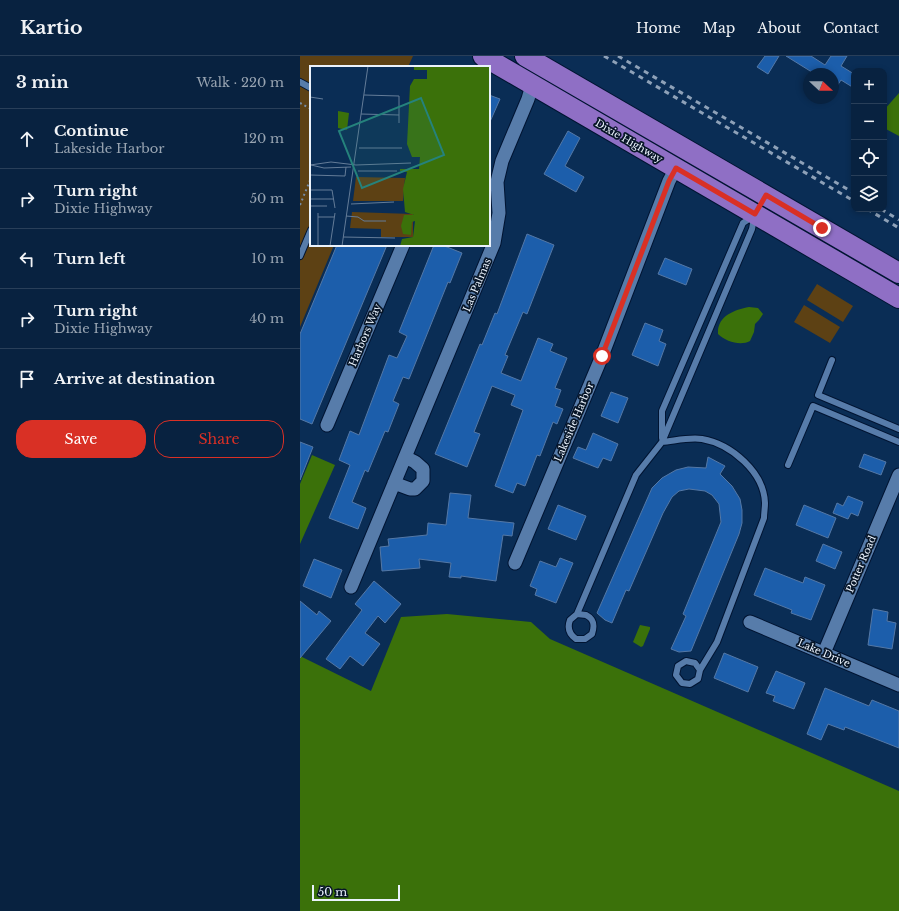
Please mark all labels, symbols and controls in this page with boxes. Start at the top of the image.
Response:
text: Kartio [20,16,83,39]
text: Home [636,19,681,37]
text: Map [703,19,735,37]
text: About [757,19,801,37]
text: Contact [823,19,879,37]
inset map [310,66,490,246]
north arrow [803,68,839,104]
map controls [851,68,887,212]
button: + [851,68,887,104]
text: 3 min [16,72,69,93]
text: Walk · 220 m [196,74,284,91]
button: − [851,104,887,140]
street label: Dixie Highway [593,116,666,166]
text: Continue [54,121,129,140]
icon: ahead [16,128,38,150]
text: 120 m [243,130,284,147]
text: Lakeside Harbor [54,140,165,157]
button: locate [851,140,887,176]
button: layers [851,176,887,212]
text: Turn right [54,181,137,200]
icon: right [16,188,38,210]
text: 50 m [250,190,284,207]
text: Dixie Highway [54,200,153,217]
route end [813,219,831,237]
icon: left [16,248,38,270]
text: Turn left [54,249,125,268]
text: 10 m [251,250,284,267]
street label: Las Palmas [460,256,494,314]
text: Turn right [54,301,137,320]
street label: Harbors Way [346,301,384,368]
icon: right [16,308,38,330]
text: 40 m [249,310,284,327]
text: Dixie Highway [54,320,153,337]
route start [593,347,611,365]
icon: arrive [16,368,38,390]
text: Arrive at destination [54,369,215,388]
street label: Lakeside Harbor [551,380,597,464]
button: Save [16,420,146,458]
button: Share [154,420,284,458]
street label: Potter Road [843,533,879,594]
street label: Lake Drive [796,636,852,670]
scale bar [312,883,400,902]
text: 50 m [318,885,347,899]

